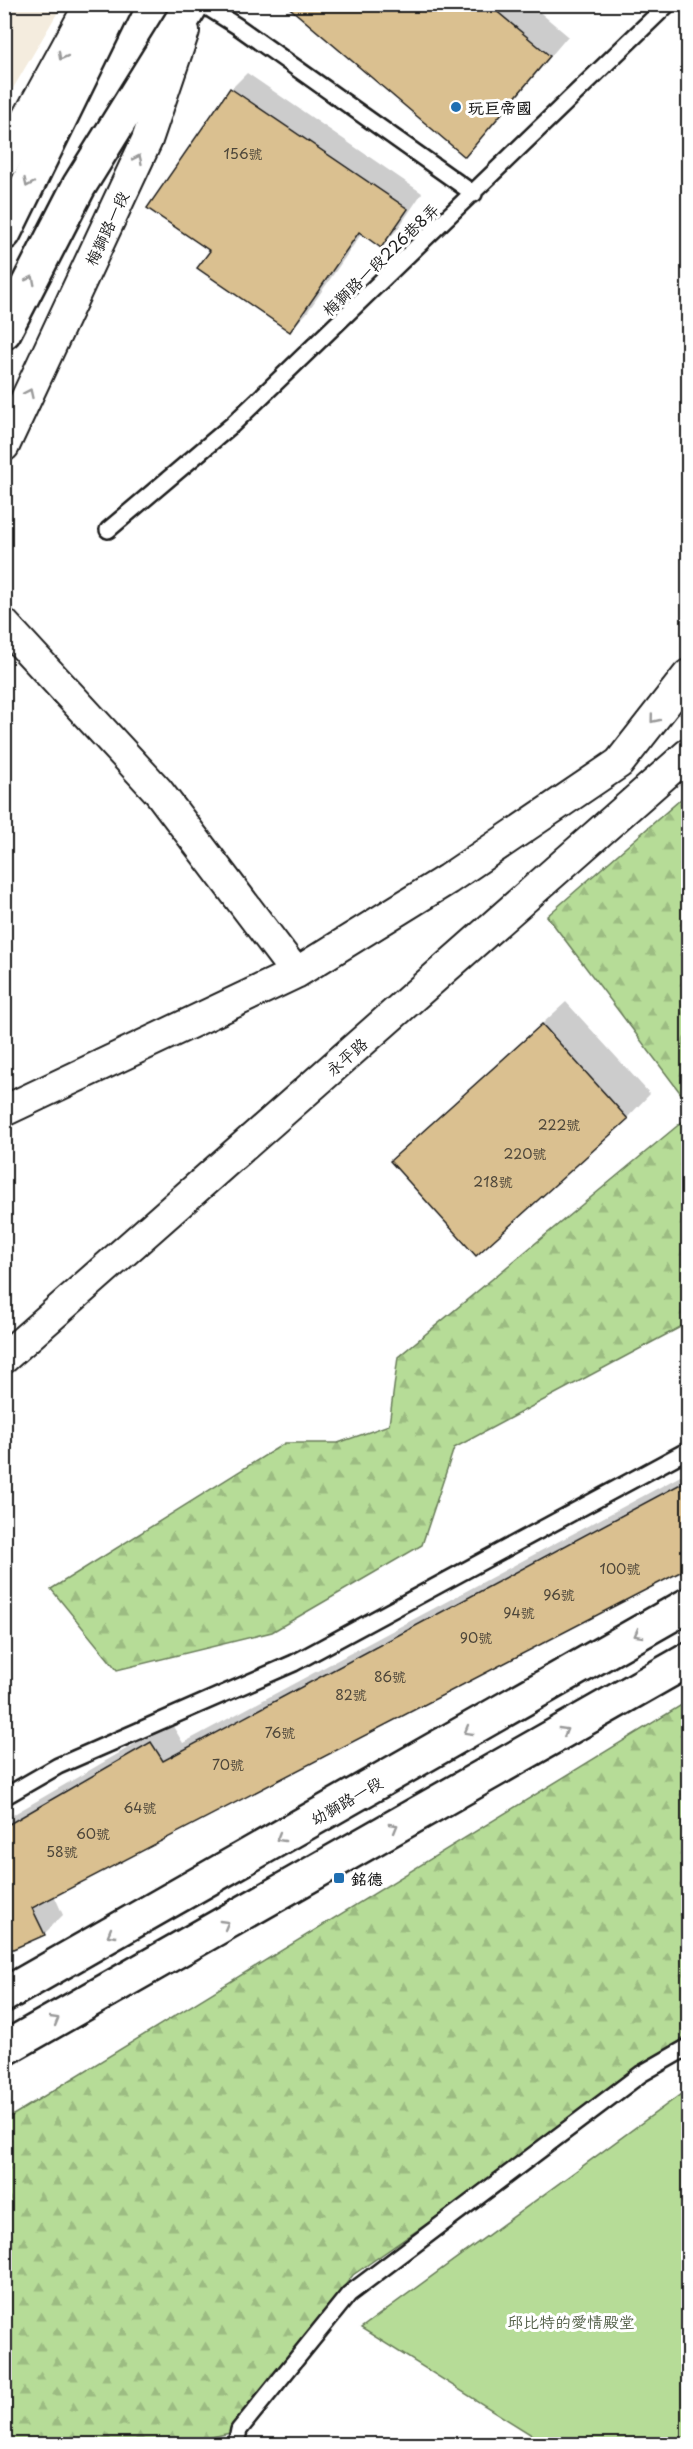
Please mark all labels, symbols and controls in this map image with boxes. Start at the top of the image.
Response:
one-way arrow [58,50,69,60]
place label: 玩巨帝國 [468,95,532,119]
marker: 玩巨帝國 [449,100,463,114]
house number: 156號 [223,143,263,164]
one-way arrow [131,154,143,165]
one-way arrow [24,176,36,187]
street label: 梅獅路一段 [78,187,134,269]
street label: 梅獅路一段226巷8弄 [316,197,444,321]
one-way arrow [24,276,35,287]
one-way arrow [22,388,34,399]
one-way arrow [650,712,661,723]
street label: 永平路 [320,1031,372,1081]
house number: 222號 [538,1114,580,1135]
house number: 220號 [504,1143,546,1164]
house number: 218號 [473,1171,513,1192]
house number: 100號 [600,1558,640,1579]
house number: 96號 [543,1584,575,1605]
house number: 94號 [503,1602,535,1623]
house number: 90號 [460,1627,492,1648]
one-way arrow [633,1627,644,1638]
house number: 86號 [374,1666,406,1687]
house number: 82號 [335,1684,367,1705]
house number: 76號 [265,1722,295,1743]
one-way arrow [464,1723,474,1735]
one-way arrow [558,1727,568,1738]
house number: 70號 [212,1754,244,1775]
street label: 幼獅路一段 [305,1770,387,1830]
house number: 64號 [123,1797,157,1818]
house number: 60號 [76,1823,110,1844]
one-way arrow [388,1823,399,1834]
one-way arrow [276,1830,287,1842]
house number: 58號 [46,1841,78,1862]
place label: 銘德 [351,1866,383,1890]
marker: 銘德 [332,1871,346,1885]
one-way arrow [219,1919,229,1931]
one-way arrow [107,1927,117,1938]
one-way arrow [49,2016,59,2027]
park label: 邱比特的愛情殿堂 [507,2309,635,2333]

